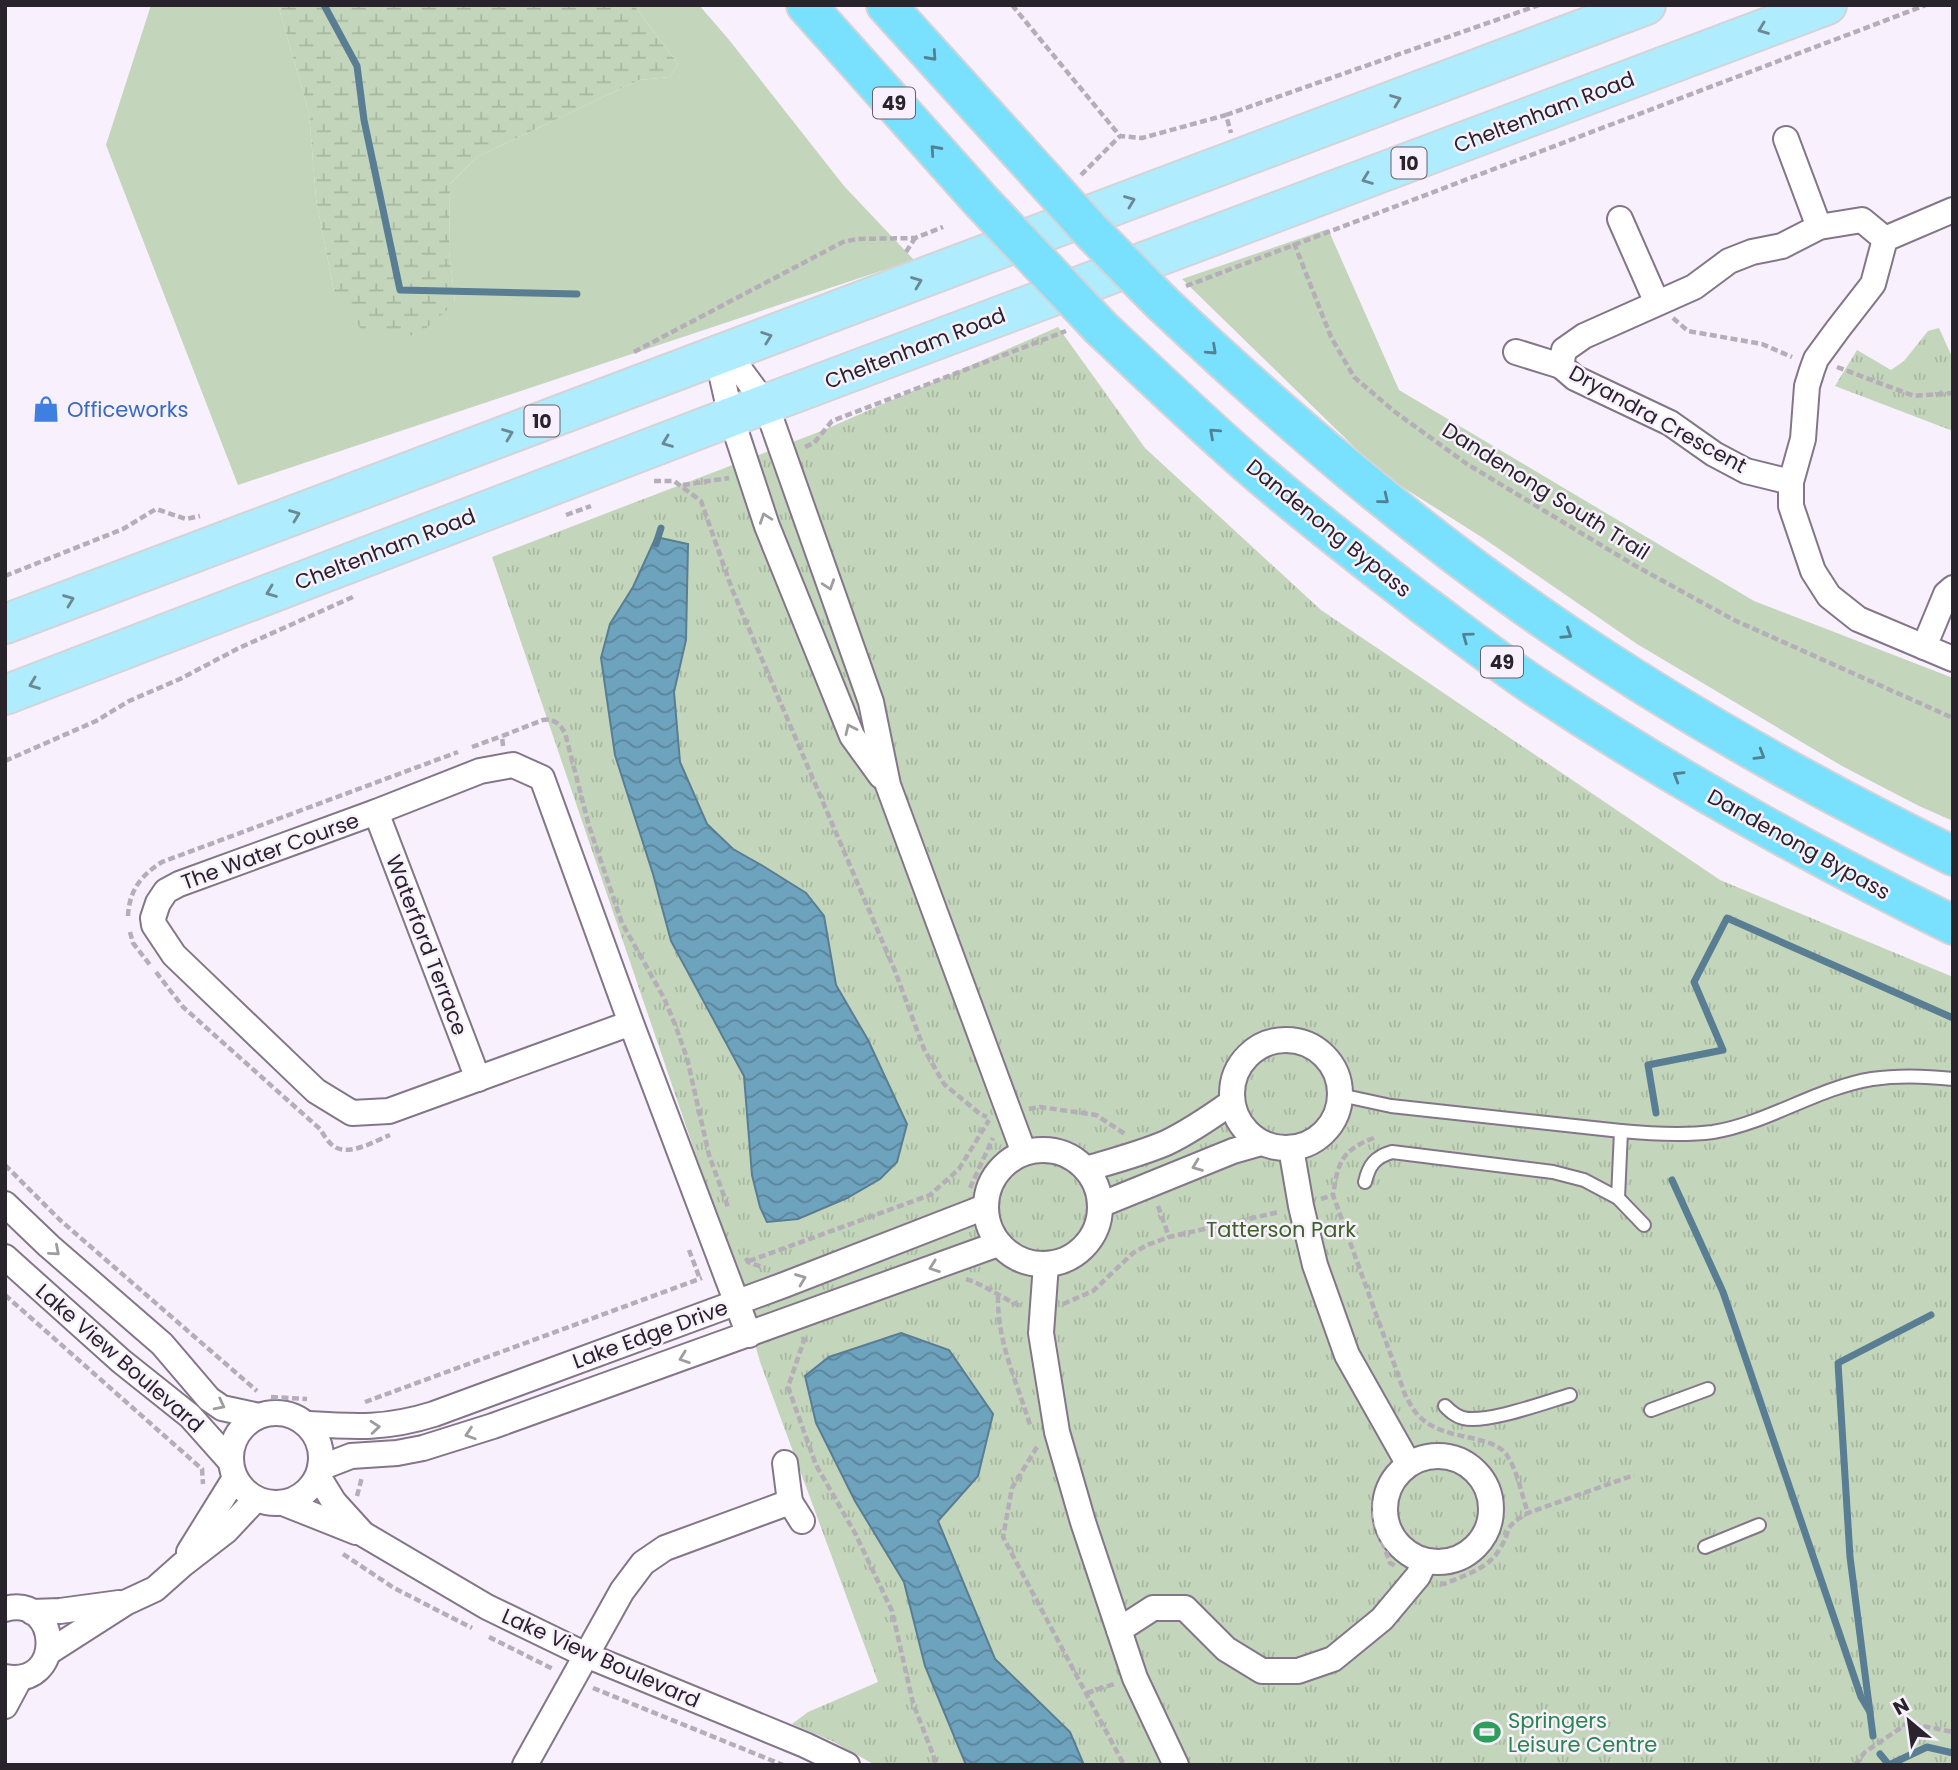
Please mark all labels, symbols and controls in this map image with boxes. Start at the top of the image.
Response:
one-way arrow [1757,21,1769,35]
one-way arrow [924,48,936,61]
street label: Cheltenham Road [1449,64,1639,160]
road number: 49 [873,88,915,118]
one-way arrow [1390,95,1402,109]
one-way arrow [931,145,943,158]
road number: 10 [1392,148,1426,178]
one-way arrow [1361,170,1373,184]
one-way arrow [1123,195,1135,209]
one-way arrow [911,276,923,290]
street label: Cheltenham Road [820,300,1010,396]
one-way arrow [760,332,772,346]
one-way arrow [1204,342,1217,354]
street label: Dryandra Crescent [1564,358,1752,480]
shop icon: Officeworks [31,394,61,424]
place label: Officeworks [67,395,189,424]
road number: 10 [524,406,560,436]
street label: Dandenong South Trail [1437,415,1655,567]
one-way arrow [501,428,513,442]
one-way arrow [1209,429,1222,441]
one-way arrow [661,433,673,447]
street label: Dandenong Bypass [1240,452,1418,604]
one-way arrow [1376,490,1388,503]
street label: Cheltenham Road [290,501,480,597]
one-way arrow [288,509,300,523]
one-way arrow [759,512,773,525]
one-way arrow [821,578,835,590]
one-way arrow [266,584,278,598]
one-way arrow [63,595,75,609]
one-way arrow [1559,626,1572,639]
one-way arrow [1463,633,1475,645]
road number: 49 [1481,646,1523,678]
one-way arrow [28,676,40,690]
one-way arrow [844,724,858,736]
one-way arrow [1752,746,1765,759]
one-way arrow [1672,771,1685,784]
street label: Dandenong Bypass [1702,782,1896,906]
street label: The Water Course [177,805,363,897]
street label: Waterford Terrace [379,851,475,1039]
one-way arrow [1191,1157,1203,1171]
park label: Tatterson Park [1206,1215,1356,1244]
one-way arrow [47,1243,60,1255]
one-way arrow [929,1259,941,1273]
one-way arrow [794,1273,806,1287]
street label: Lake View Boulevard [30,1277,210,1439]
street label: Lake Edge Drive [568,1292,732,1376]
one-way arrow [679,1349,691,1363]
one-way arrow [213,1397,226,1411]
one-way arrow [370,1420,381,1435]
one-way arrow [464,1425,476,1440]
street label: Lake View Boulevard [497,1601,705,1715]
north arrow [1874,1686,1944,1756]
text: N [1888,1691,1914,1722]
place label: Springers Leisure Centre [1508,1706,1657,1759]
sports icon: Springers Leisure Centre [1472,1717,1502,1747]

